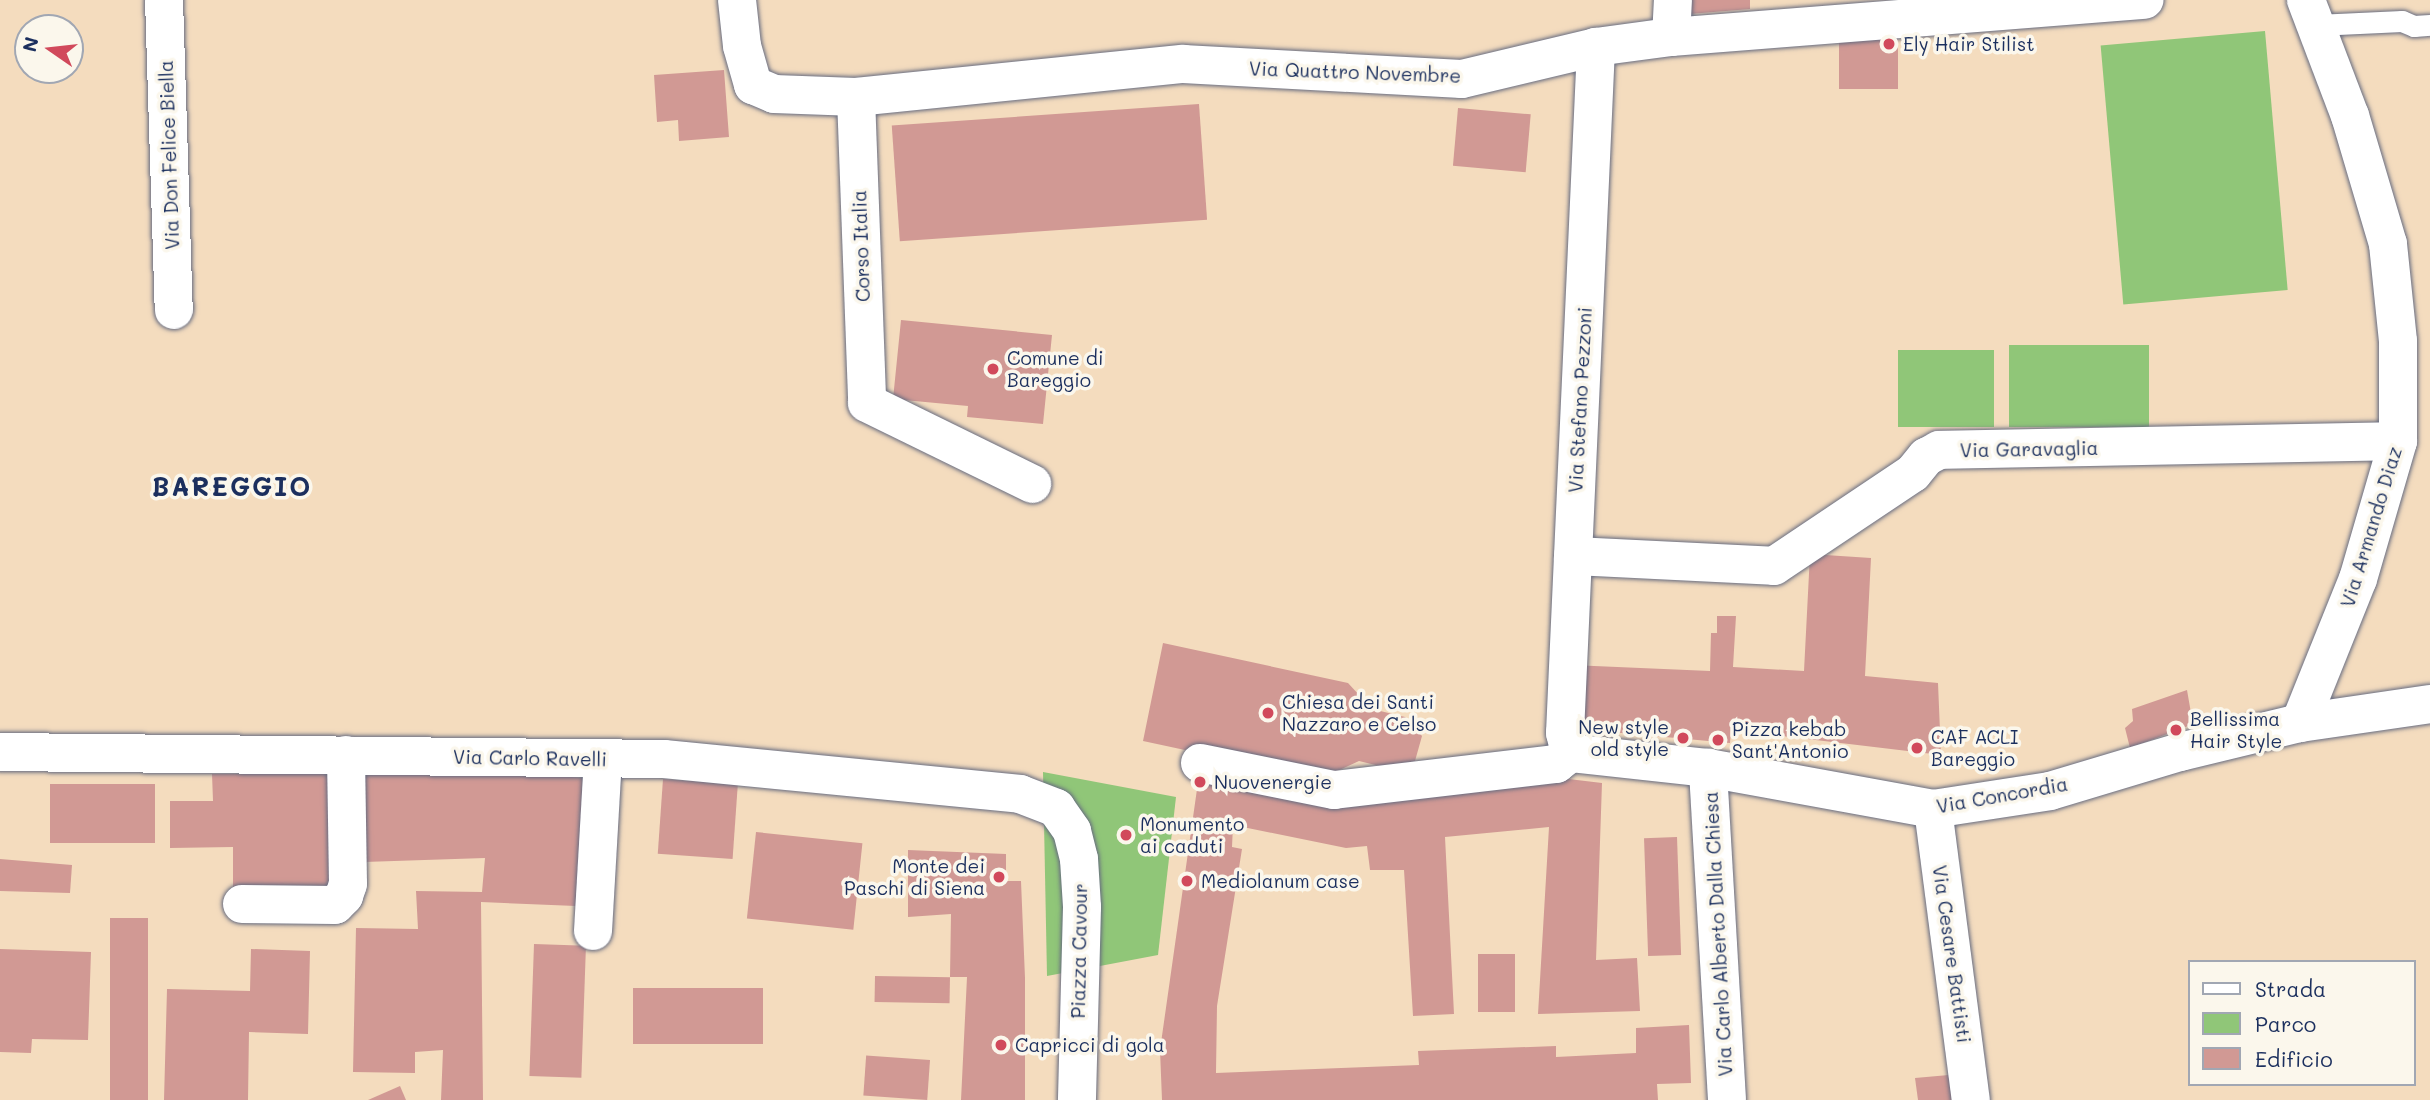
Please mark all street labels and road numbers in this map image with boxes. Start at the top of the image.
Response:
street label: Via Quattro Novembre [1249,57,1461,87]
street label: Via Don Felice Biella [154,60,184,250]
street label: Corso Italia [848,190,874,302]
street label: Via Stefano Pezzoni [1564,307,1596,493]
street label: Via Garavaglia [1960,436,2098,462]
street label: Via Armando Diaz [2336,444,2406,610]
street label: Via Carlo Ravelli [453,745,607,771]
street label: Via Concordia [1935,772,2069,818]
street label: Via Carlo Alberto Dalla Chiesa [1699,791,1737,1077]
street label: Via Cesare Battisti [1928,864,1976,1044]
street label: Piazza Cavour [1066,883,1092,1019]

